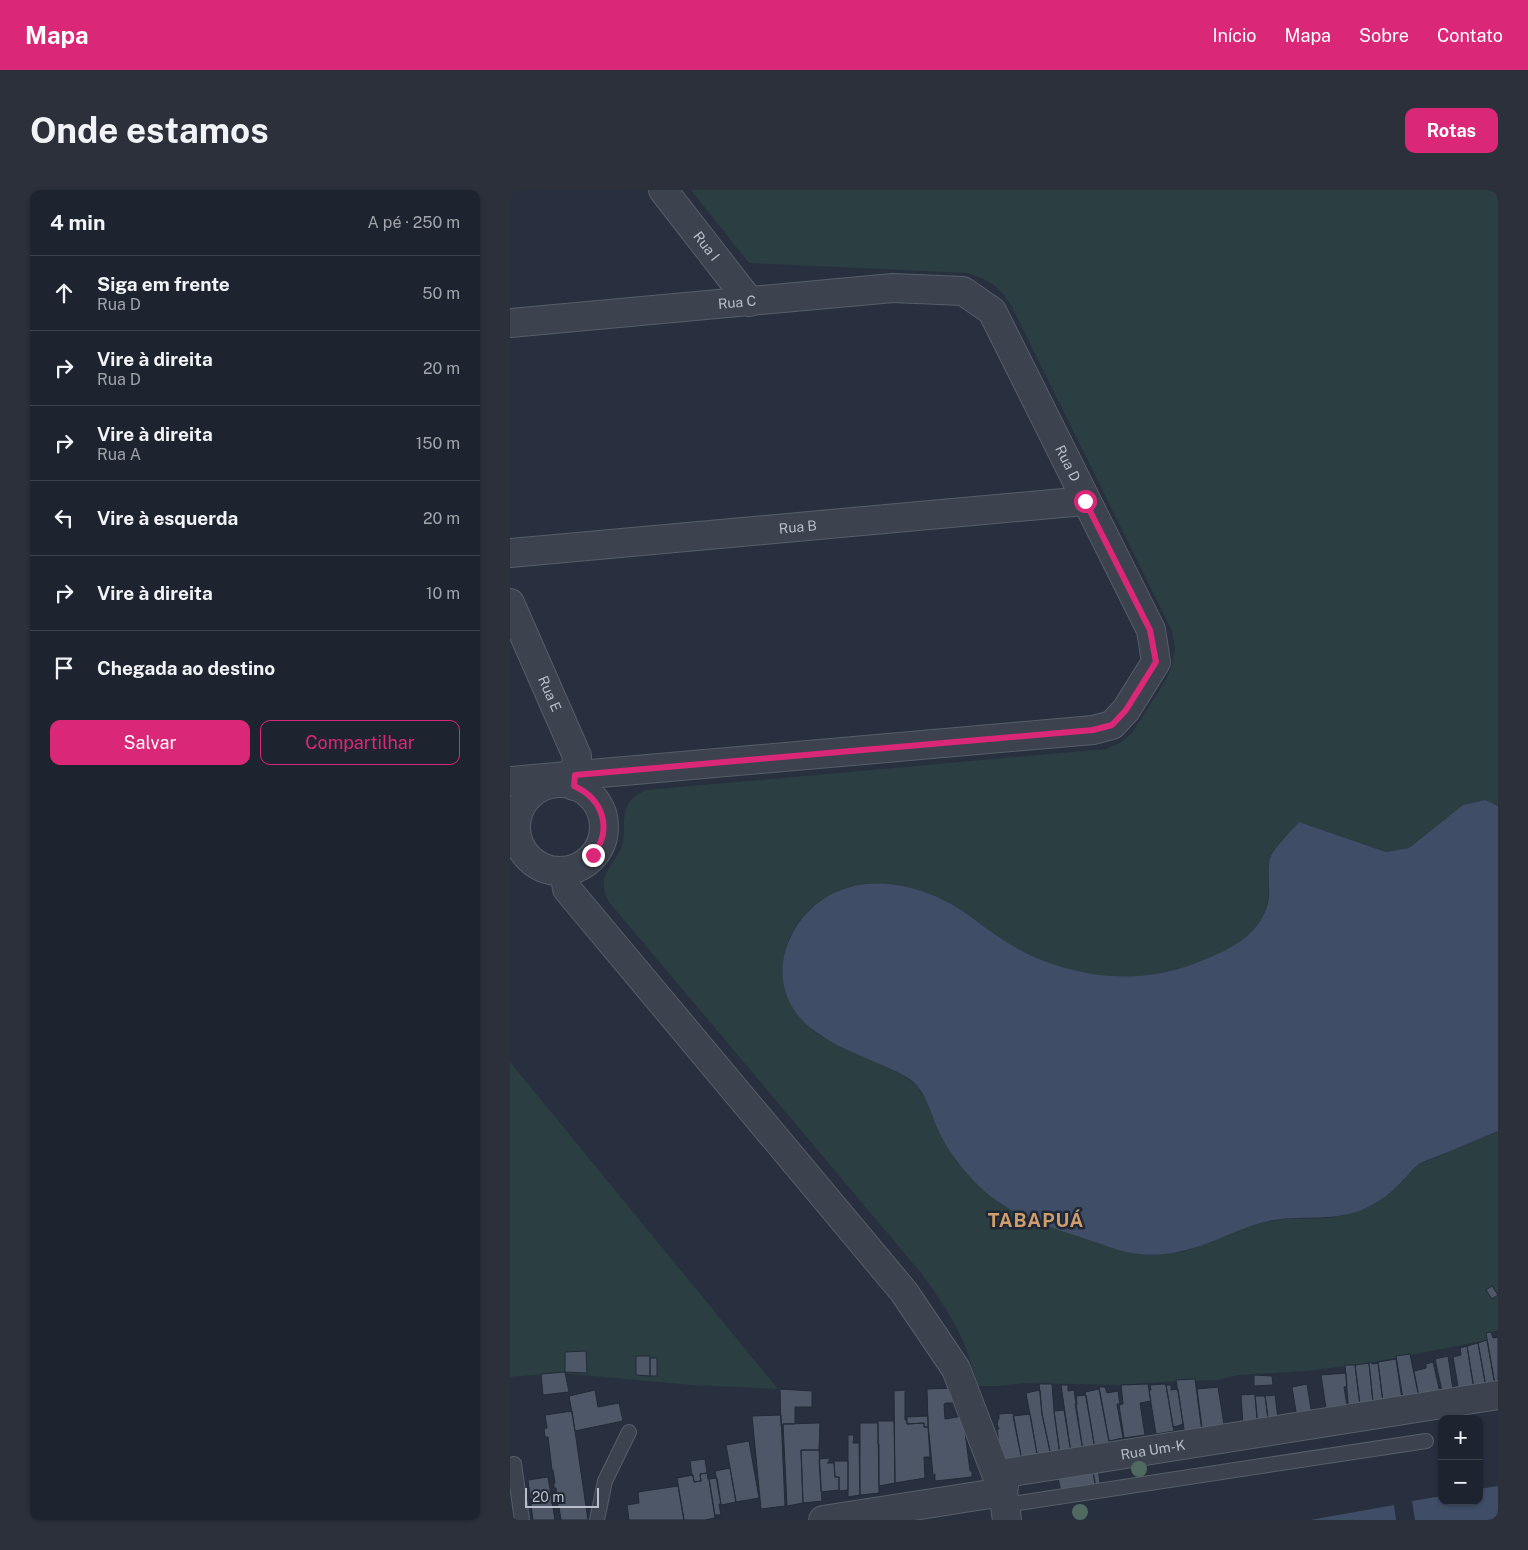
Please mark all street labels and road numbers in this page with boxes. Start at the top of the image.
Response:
street label: Rua I [690,228,723,264]
street label: Rua C [717,293,757,312]
street label: Rua D [1052,443,1084,484]
street label: Rua B [778,517,817,537]
street label: Rua E [535,673,565,714]
street label: Rua Um-K [1119,1437,1187,1463]

